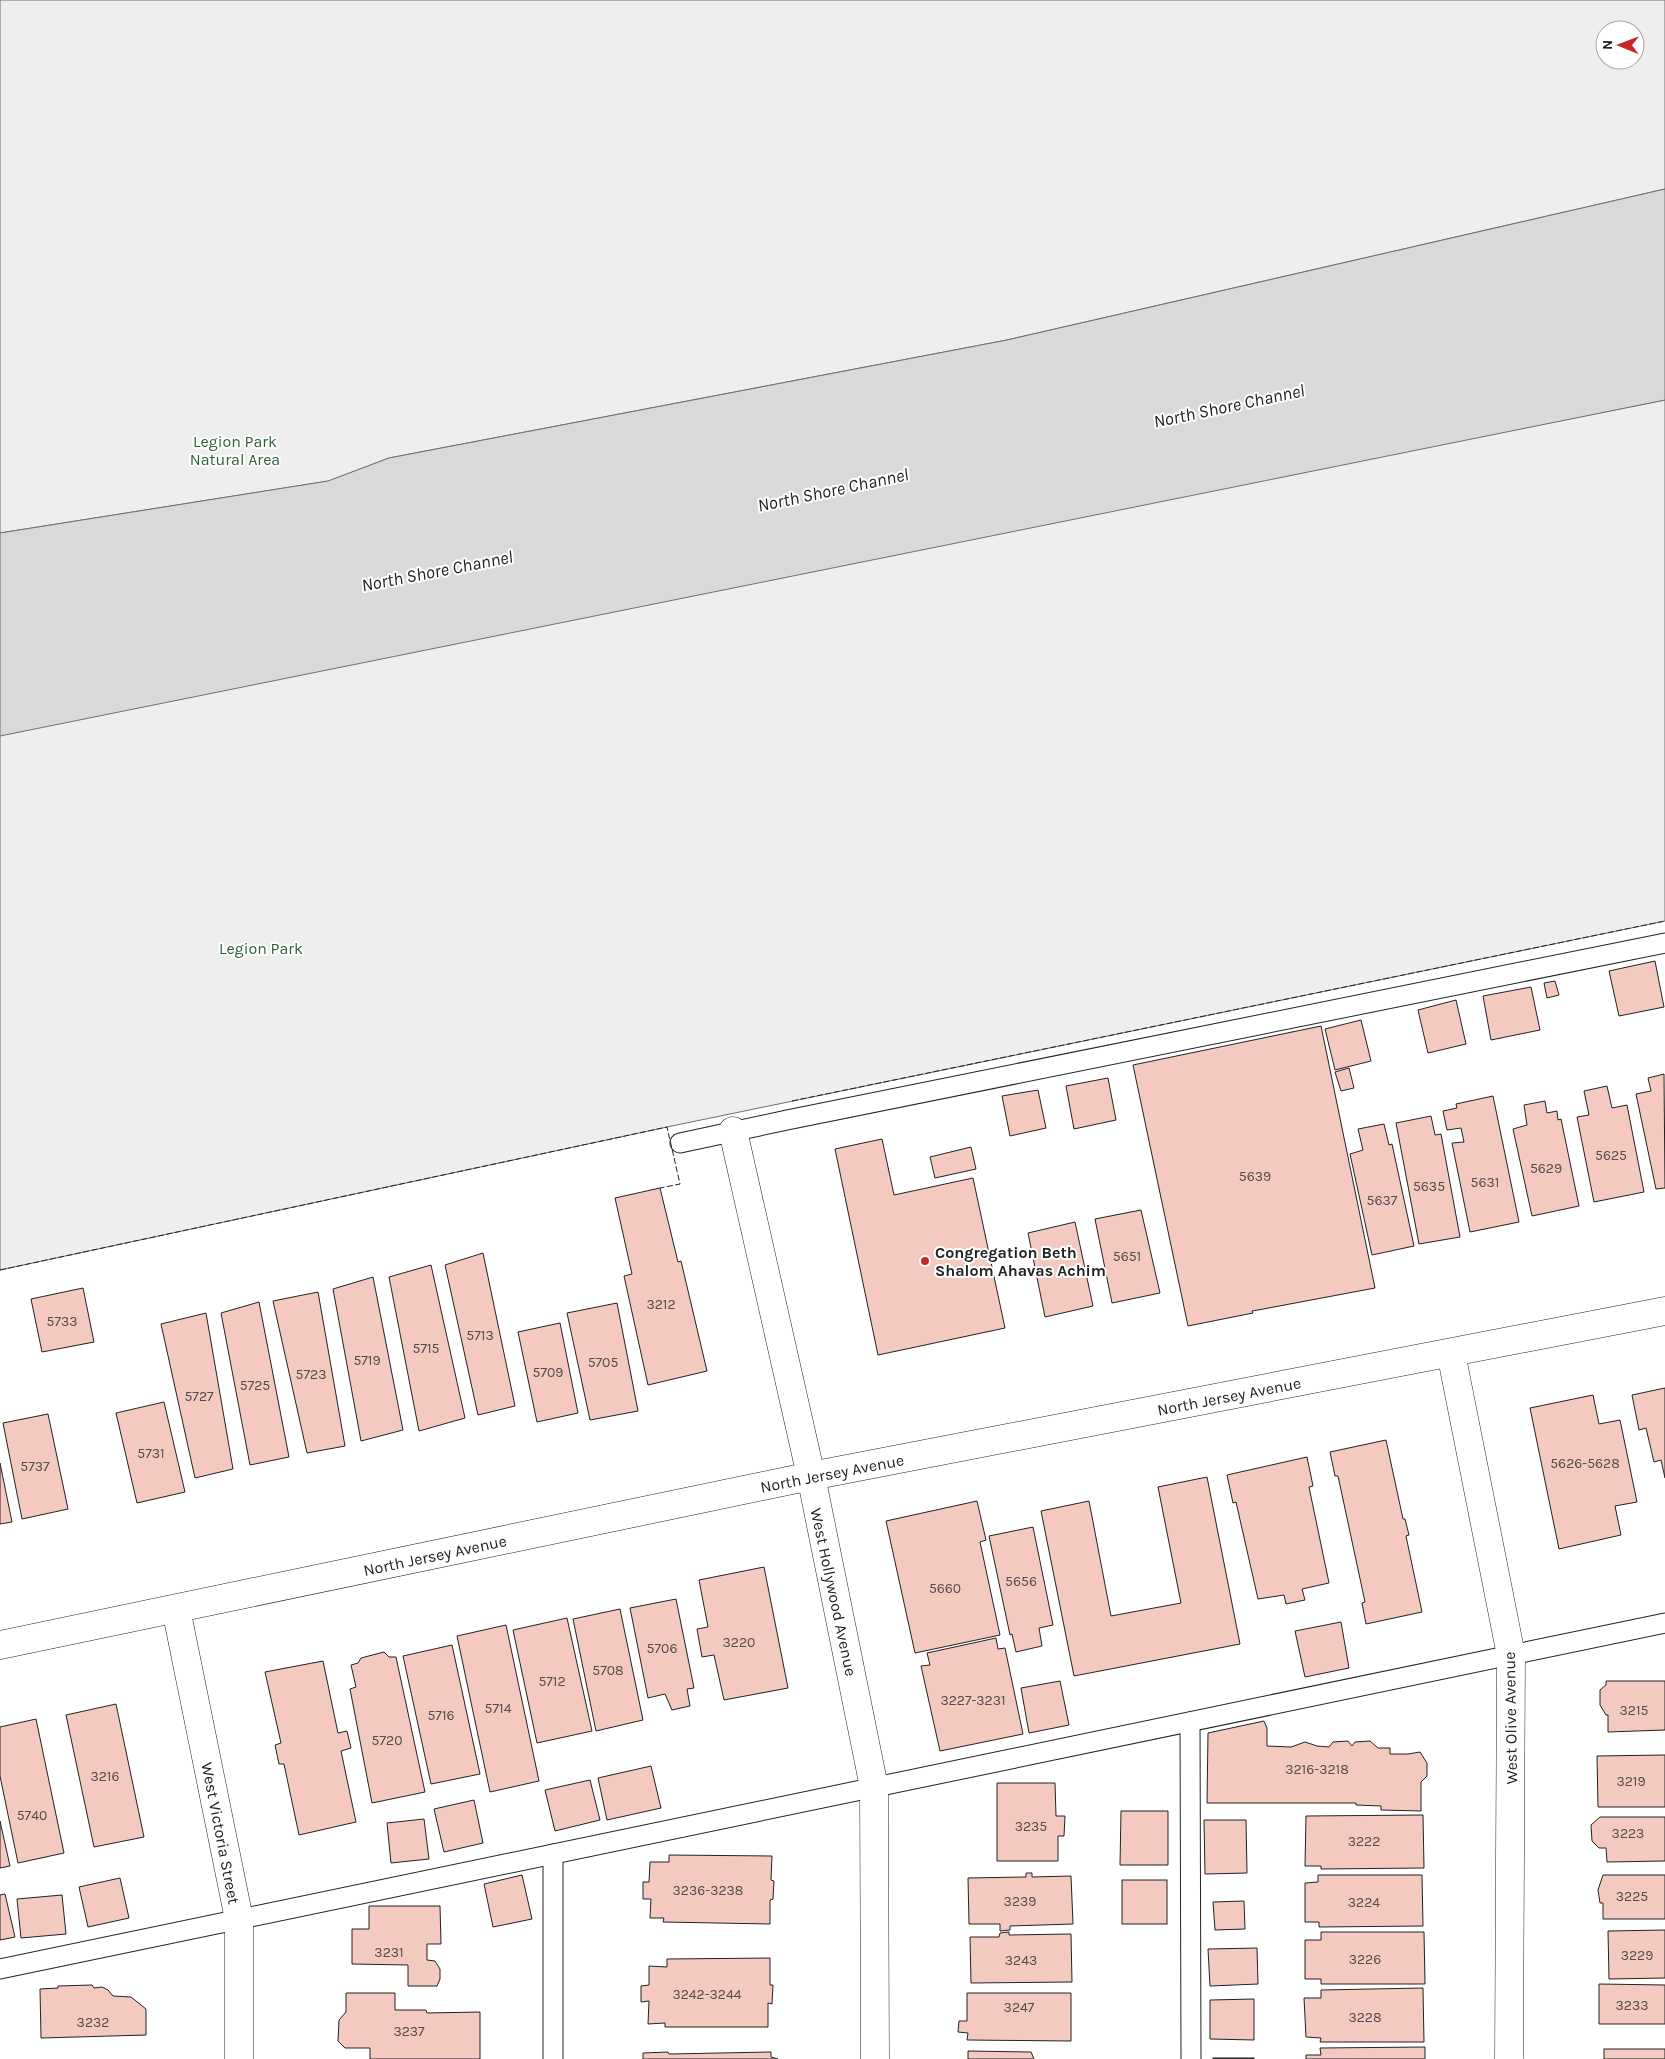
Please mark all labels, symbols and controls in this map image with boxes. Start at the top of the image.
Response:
north arrow [1595,20,1645,70]
text: N [1599,40,1616,50]
water label: North Shore Channel [1151,379,1307,433]
park label: Legion Park Natural Area [190,432,280,469]
water label: North Shore Channel [755,463,911,517]
water label: North Shore Channel [359,545,515,596]
park label: Legion Park [219,939,303,958]
house number: 5625 [1595,1147,1627,1164]
house number: 5629 [1530,1160,1562,1177]
house number: 5639 [1239,1168,1271,1185]
house number: 5631 [1471,1174,1499,1191]
house number: 5635 [1413,1178,1445,1195]
house number: 5637 [1367,1192,1398,1209]
place label: Congregation Beth Shalom Ahavas Achim [935,1243,1106,1280]
house number: 5651 [1113,1248,1141,1265]
marker: Congregation Beth Shalom Ahavas Achim [919,1255,931,1267]
house number: 3212 [646,1296,676,1313]
house number: 5733 [46,1313,78,1330]
house number: 5713 [466,1327,494,1344]
house number: 5715 [412,1340,440,1357]
house number: 5719 [353,1352,381,1369]
house number: 5705 [588,1354,618,1371]
house number: 5709 [533,1364,563,1381]
house number: 5723 [296,1366,326,1383]
street label: North Jersey Avenue [1156,1373,1303,1420]
house number: 5725 [240,1377,270,1394]
house number: 5727 [184,1388,214,1405]
house number: 5731 [137,1445,165,1462]
street label: North Jersey Avenue [759,1450,906,1497]
house number: 5626-5628 [1550,1455,1620,1472]
house number: 5737 [20,1458,50,1475]
street label: West Hollywood Avenue [806,1506,861,1678]
street label: North Jersey Avenue [362,1531,508,1580]
house number: 5656 [1005,1573,1037,1590]
house number: 5660 [929,1580,961,1597]
house number: 3220 [723,1634,755,1651]
house number: 5706 [647,1640,677,1657]
street label: West Olive Avenue [1500,1652,1521,1784]
house number: 5708 [592,1662,624,1679]
house number: 5712 [538,1673,566,1690]
house number: 3227-3231 [940,1692,1006,1709]
house number: 5714 [485,1700,512,1717]
house number: 3215 [1620,1702,1649,1719]
house number: 5716 [427,1707,455,1724]
house number: 5720 [372,1732,402,1749]
street label: West Victoria Street [197,1761,244,1906]
house number: 3216-3218 [1285,1761,1349,1778]
house number: 3216 [90,1768,120,1785]
house number: 3219 [1616,1773,1646,1790]
house number: 5740 [17,1807,47,1824]
house number: 3235 [1015,1818,1047,1835]
house number: 3223 [1612,1825,1644,1842]
house number: 3222 [1348,1833,1380,1850]
house number: 3236-3238 [673,1882,743,1899]
house number: 3225 [1616,1888,1648,1905]
house number: 3239 [1004,1893,1036,1910]
house number: 3224 [1348,1894,1380,1911]
house number: 3231 [374,1944,404,1961]
house number: 3229 [1621,1947,1653,1964]
house number: 3226 [1349,1951,1381,1968]
house number: 3243 [1005,1952,1037,1969]
house number: 3242-3244 [672,1986,742,2003]
house number: 3233 [1616,1997,1648,2014]
house number: 3247 [1004,1999,1035,2016]
house number: 3228 [1348,2009,1382,2026]
house number: 3232 [77,2014,109,2031]
house number: 3237 [393,2023,425,2040]

